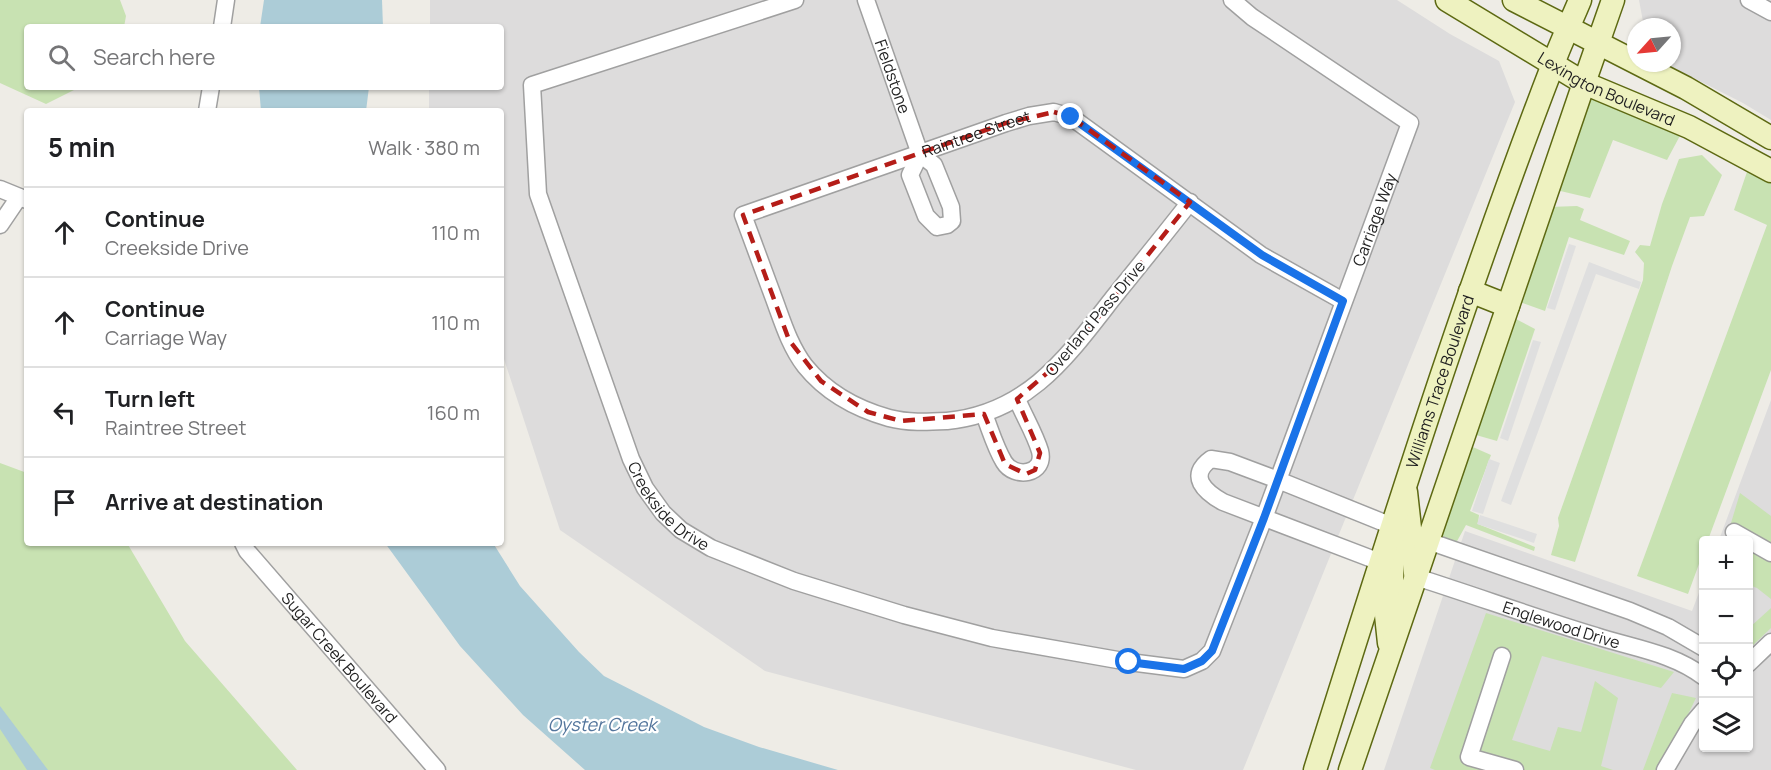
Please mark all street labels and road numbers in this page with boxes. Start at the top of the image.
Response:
street label: Fieldstone [870,36,916,116]
street label: Lexington Boulevard [1534,47,1678,131]
street label: Raintree Street [919,105,1033,163]
street label: Carriage Way [1347,169,1402,269]
street label: Overland Pass Drive [1040,255,1150,381]
street label: Williams Trace Boulevard [1401,292,1479,471]
street label: Creekside Drive [623,458,714,556]
street label: Sugar Creek Boulevard [276,587,402,728]
street label: Englewood Drive [1500,596,1622,653]

